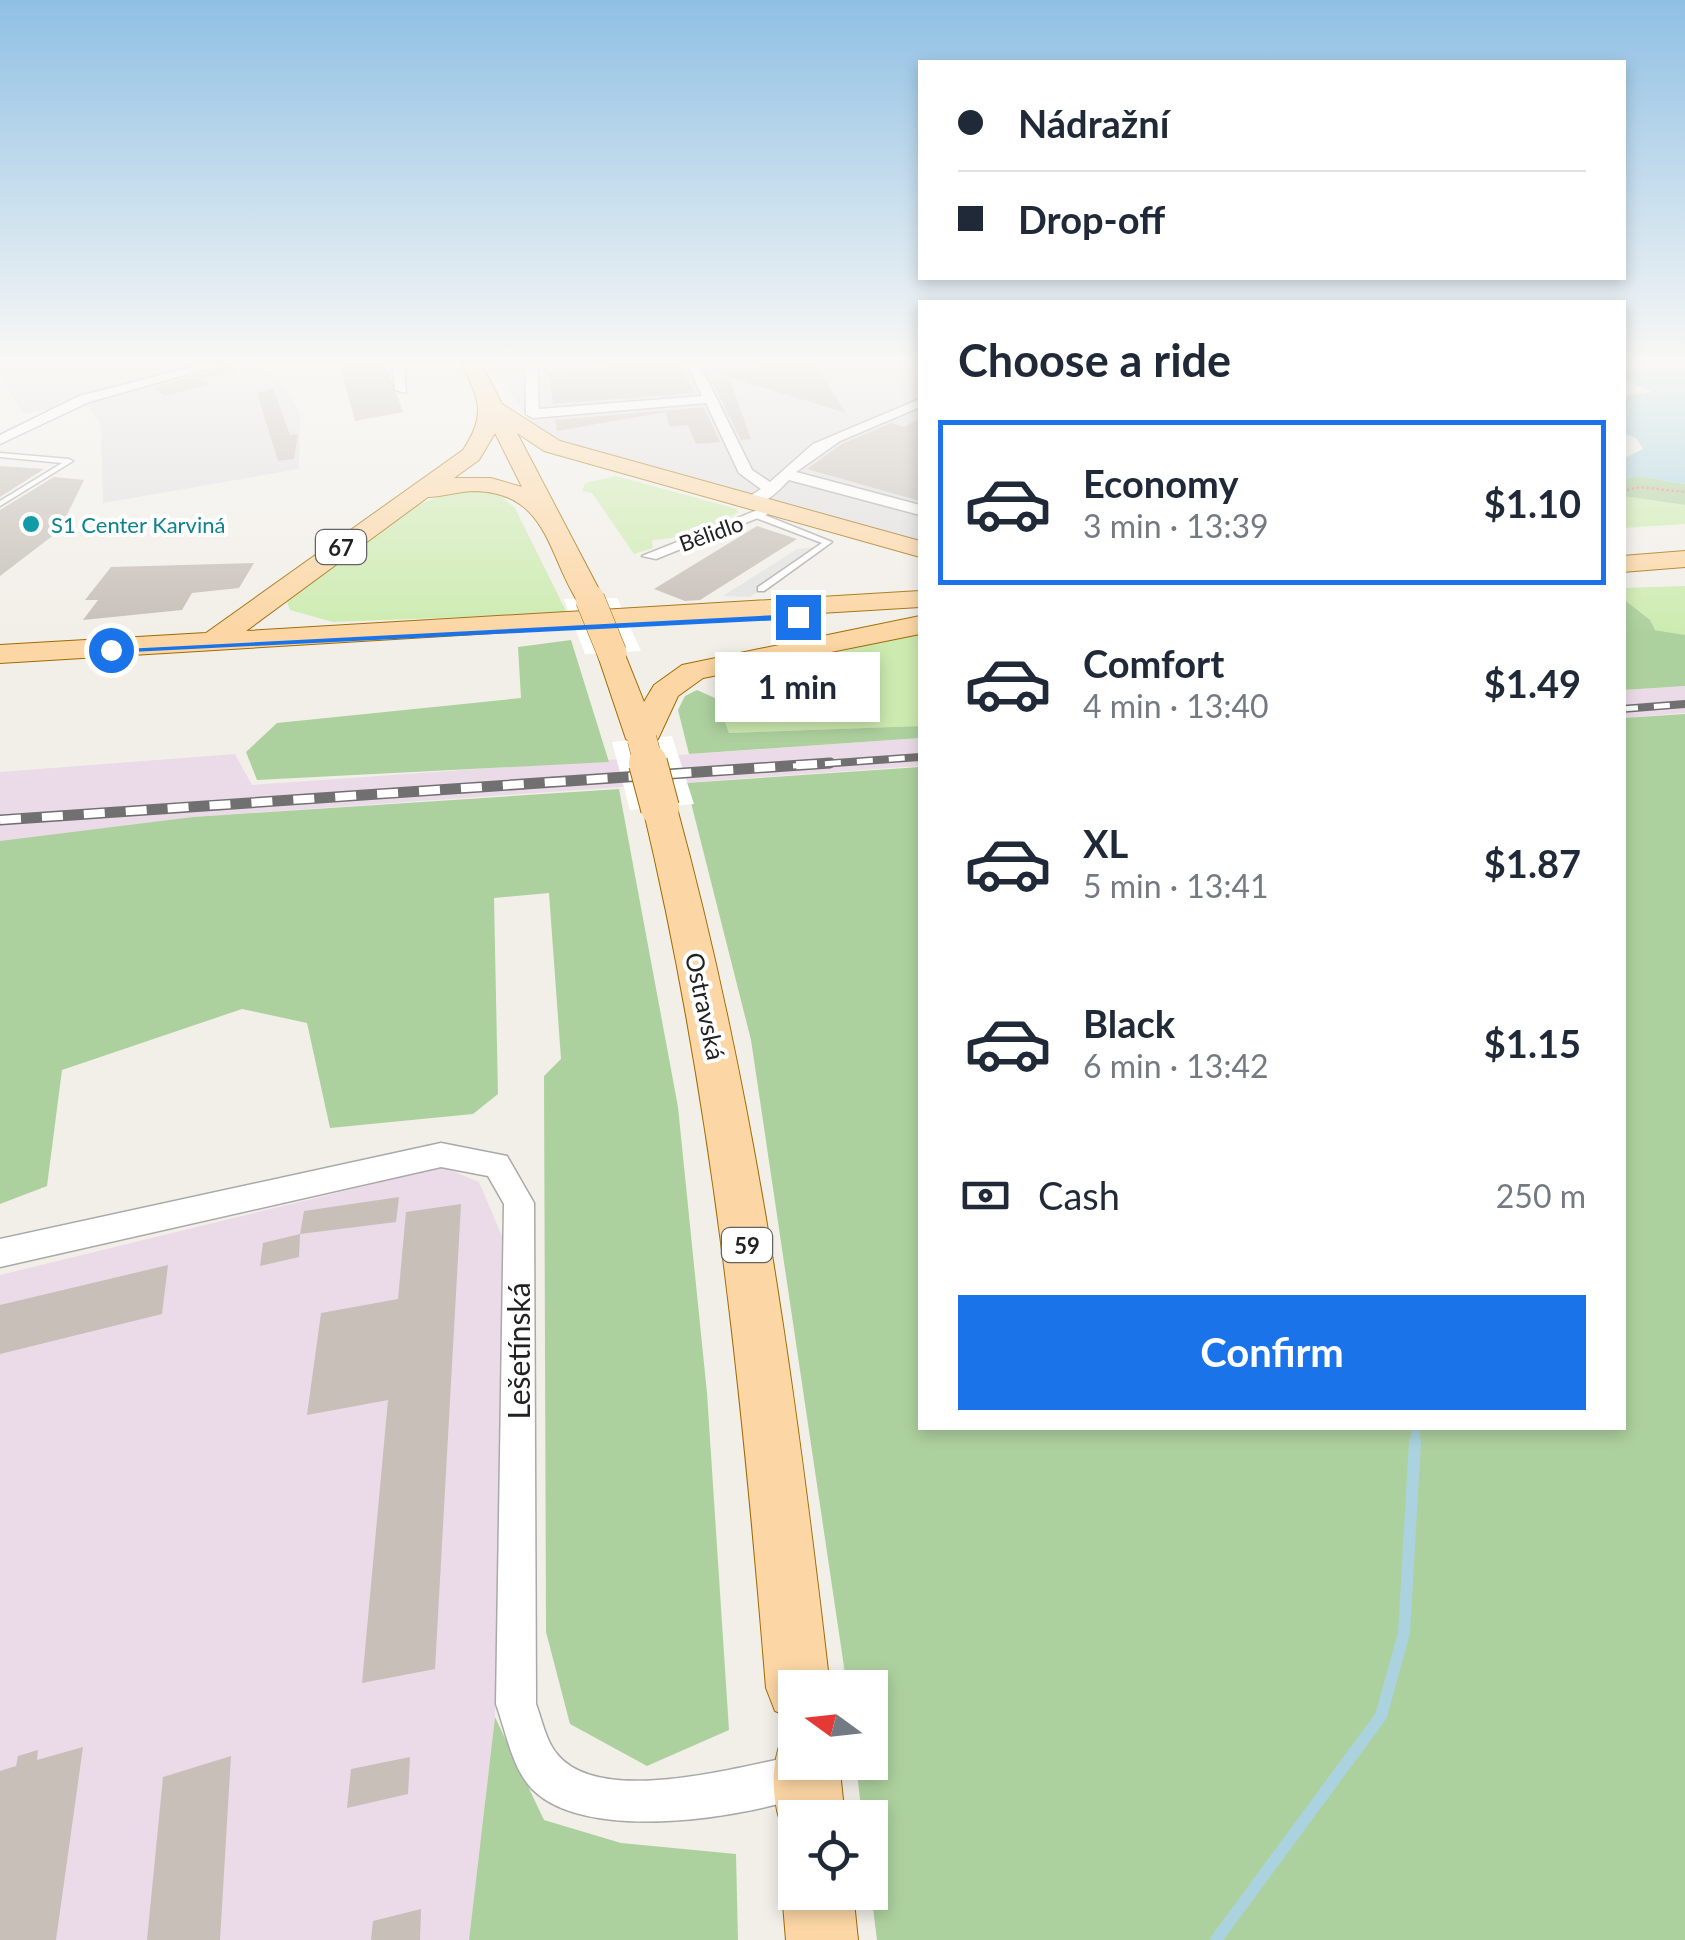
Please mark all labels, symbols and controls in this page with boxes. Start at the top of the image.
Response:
text: Nádražní [1018,100,1169,146]
text: Drop-off [1018,196,1165,242]
text: Choose a ride [958,333,1231,387]
icon: car [963,458,1053,548]
text: Economy [1083,460,1238,506]
text: $1.10 [1484,480,1581,526]
text: 3 min · 13:39 [1083,506,1269,545]
street label: Bělidlo [675,509,747,557]
place label: S1 Center Karviná [51,511,225,538]
marker: S1 Center Karviná [20,513,42,535]
road number: 67 [316,530,366,564]
route end [776,595,821,640]
route start [89,628,134,673]
icon: car [963,638,1053,728]
text: Comfort [1083,640,1224,686]
callout: 1 min [716,652,880,722]
text: $1.49 [1484,660,1581,706]
text: 1 min [758,667,837,706]
text: 4 min · 13:40 [1083,686,1269,725]
icon: car [963,818,1053,908]
text: XL [1083,820,1128,866]
text: $1.87 [1484,840,1581,886]
text: 5 min · 13:41 [1083,866,1269,905]
street label: Ostravská [680,949,732,1063]
icon: car [963,998,1053,1088]
text: Black [1083,1000,1175,1046]
text: $1.15 [1484,1020,1581,1066]
text: 6 min · 13:42 [1083,1046,1269,1085]
icon: cash [958,1168,1013,1223]
text: Cash [1038,1172,1120,1218]
text: 250 m [1496,1176,1586,1215]
road number: 59 [722,1228,772,1262]
street label: Lešetínská [500,1282,536,1420]
button: Confirm [958,1295,1586,1410]
north arrow [778,1670,888,1780]
map controls [778,1670,888,1910]
button: locate [778,1800,888,1910]

